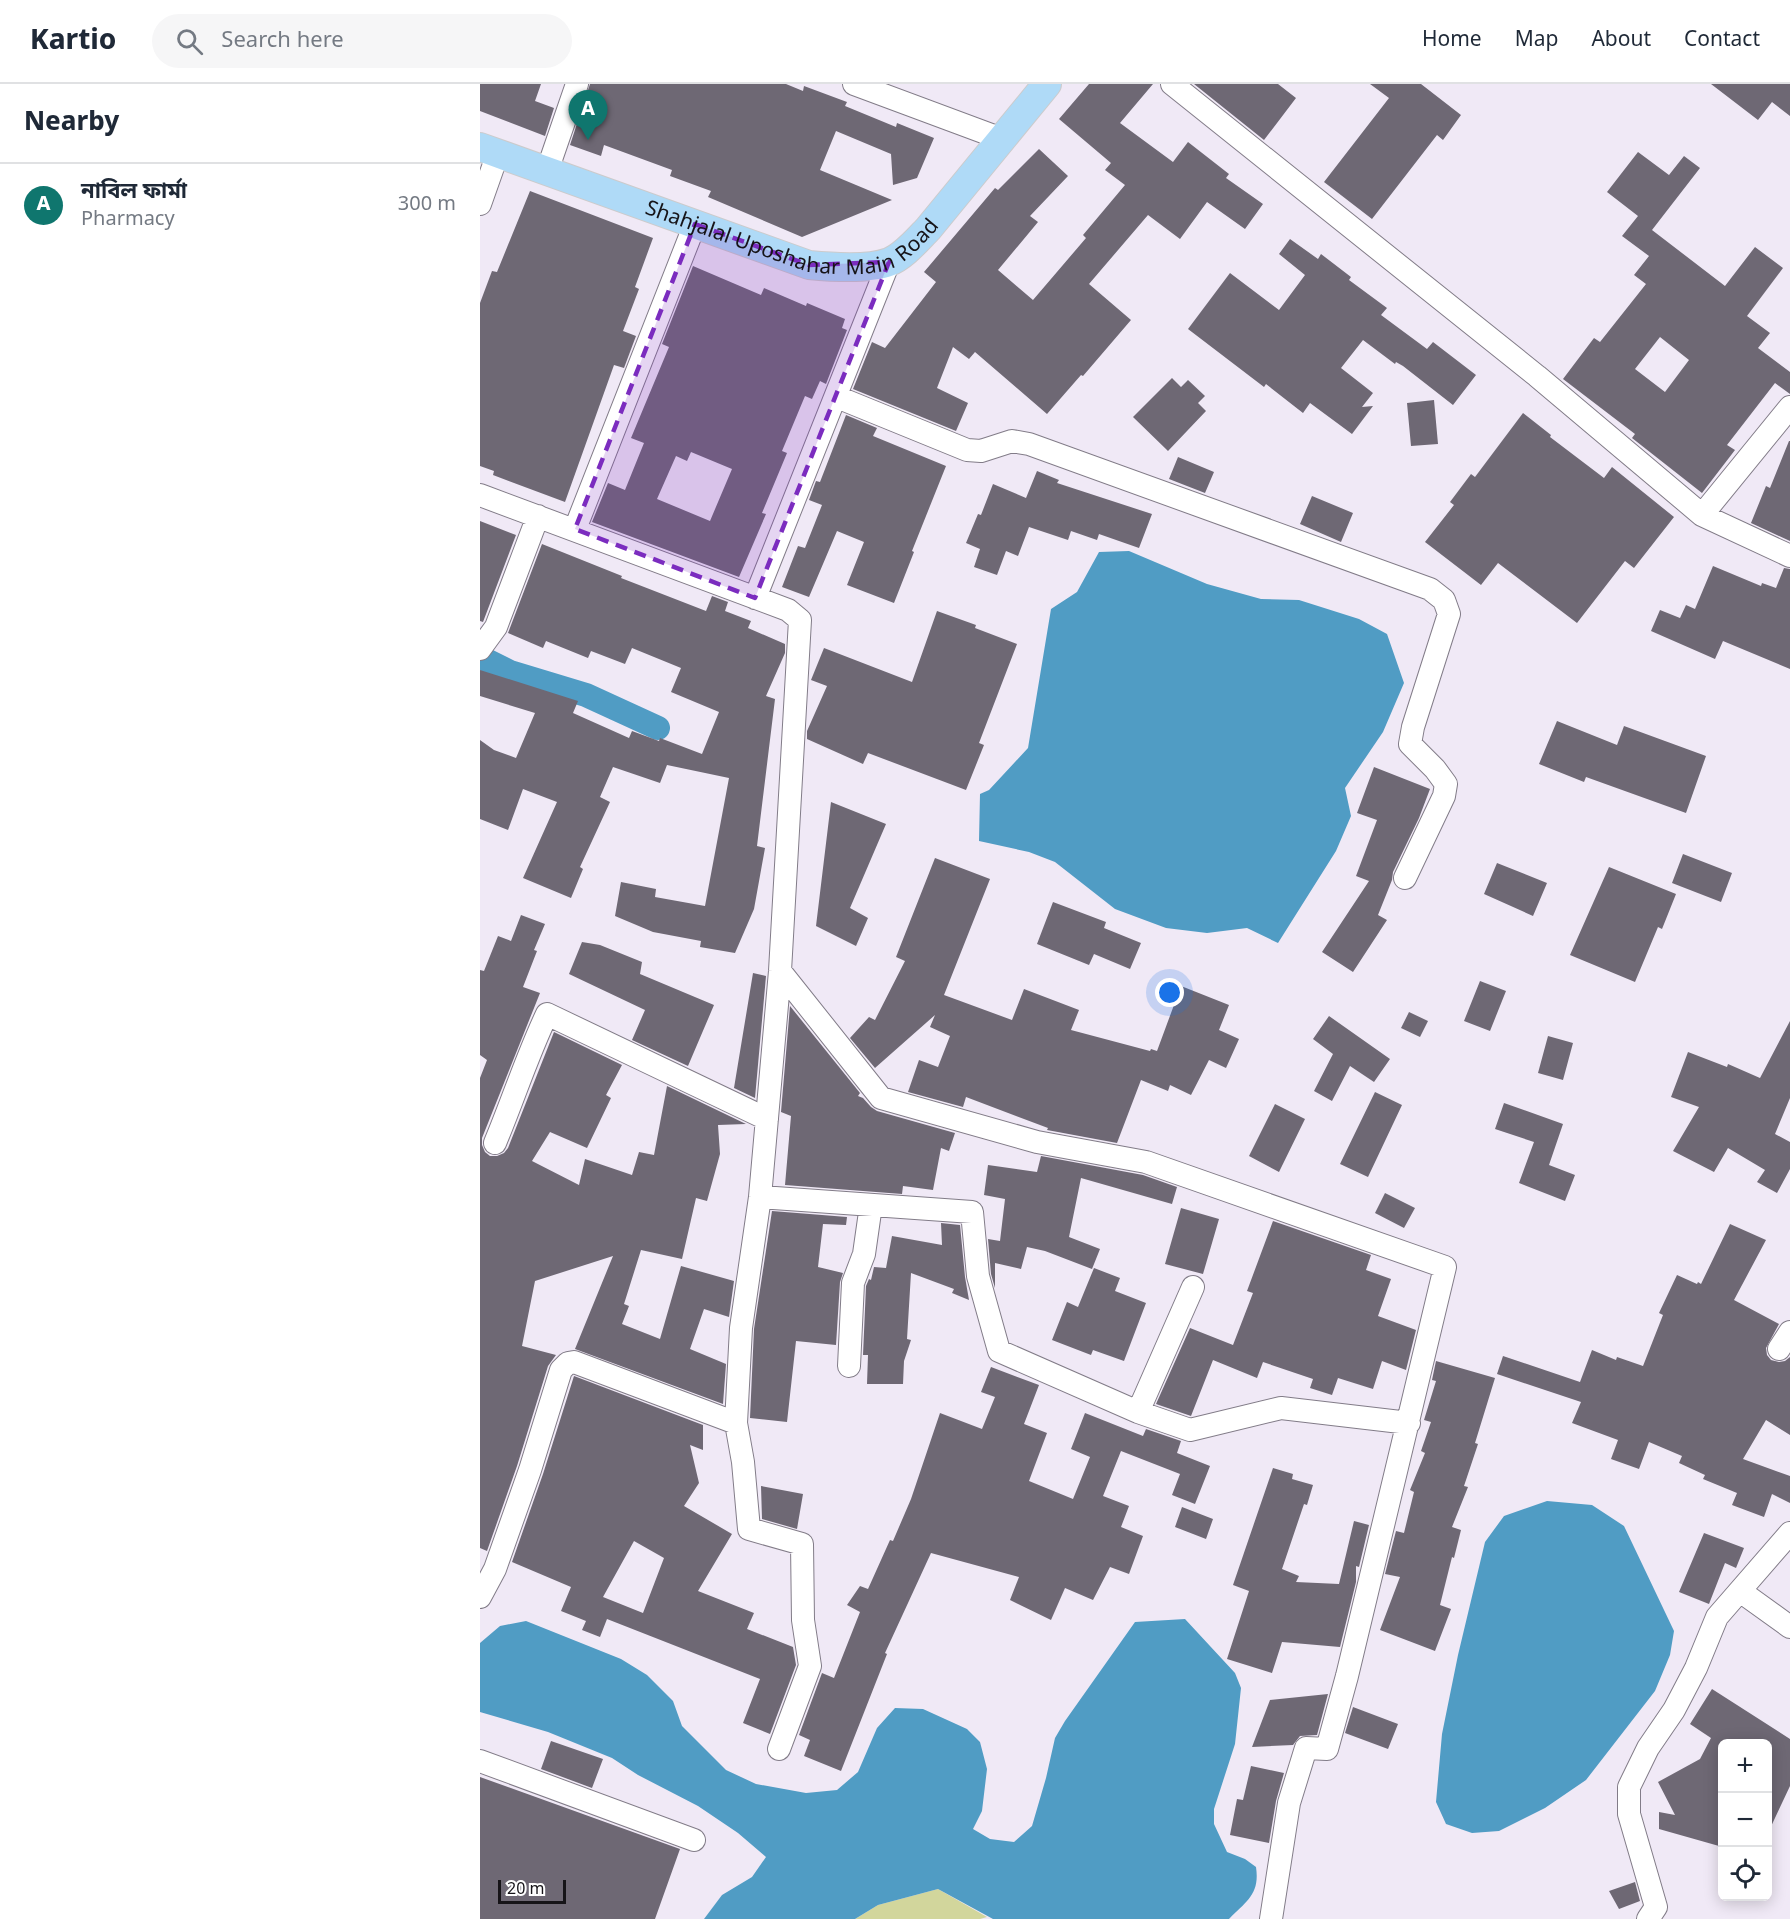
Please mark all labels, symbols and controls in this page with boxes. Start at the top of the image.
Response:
search box [152,14,572,68]
text: Kartio [30,23,116,60]
icon: search [173,25,206,58]
text: Search here [221,27,344,56]
text: Home [1422,27,1482,55]
text: Map [1515,27,1558,55]
text: About [1591,27,1651,55]
text: Contact [1684,27,1760,55]
pin: A [568,91,608,140]
text: Nearby [24,106,119,141]
text: নাবিল ফার্মা [81,178,187,207]
street label: Shahjalal Uposhahar Main Road [631,190,947,226]
text: A [37,192,50,218]
text: 300 m [398,192,456,218]
text: Shahjalal Uposhahar Main Road [641,195,947,283]
text: Pharmacy [81,207,175,233]
your location [1155,978,1184,1007]
map controls [1718,1739,1772,1901]
button: + [1718,1739,1772,1793]
button: − [1718,1793,1772,1847]
button: locate [1718,1847,1772,1901]
scale bar [498,1877,566,1904]
text: 20 m [507,1879,544,1901]

